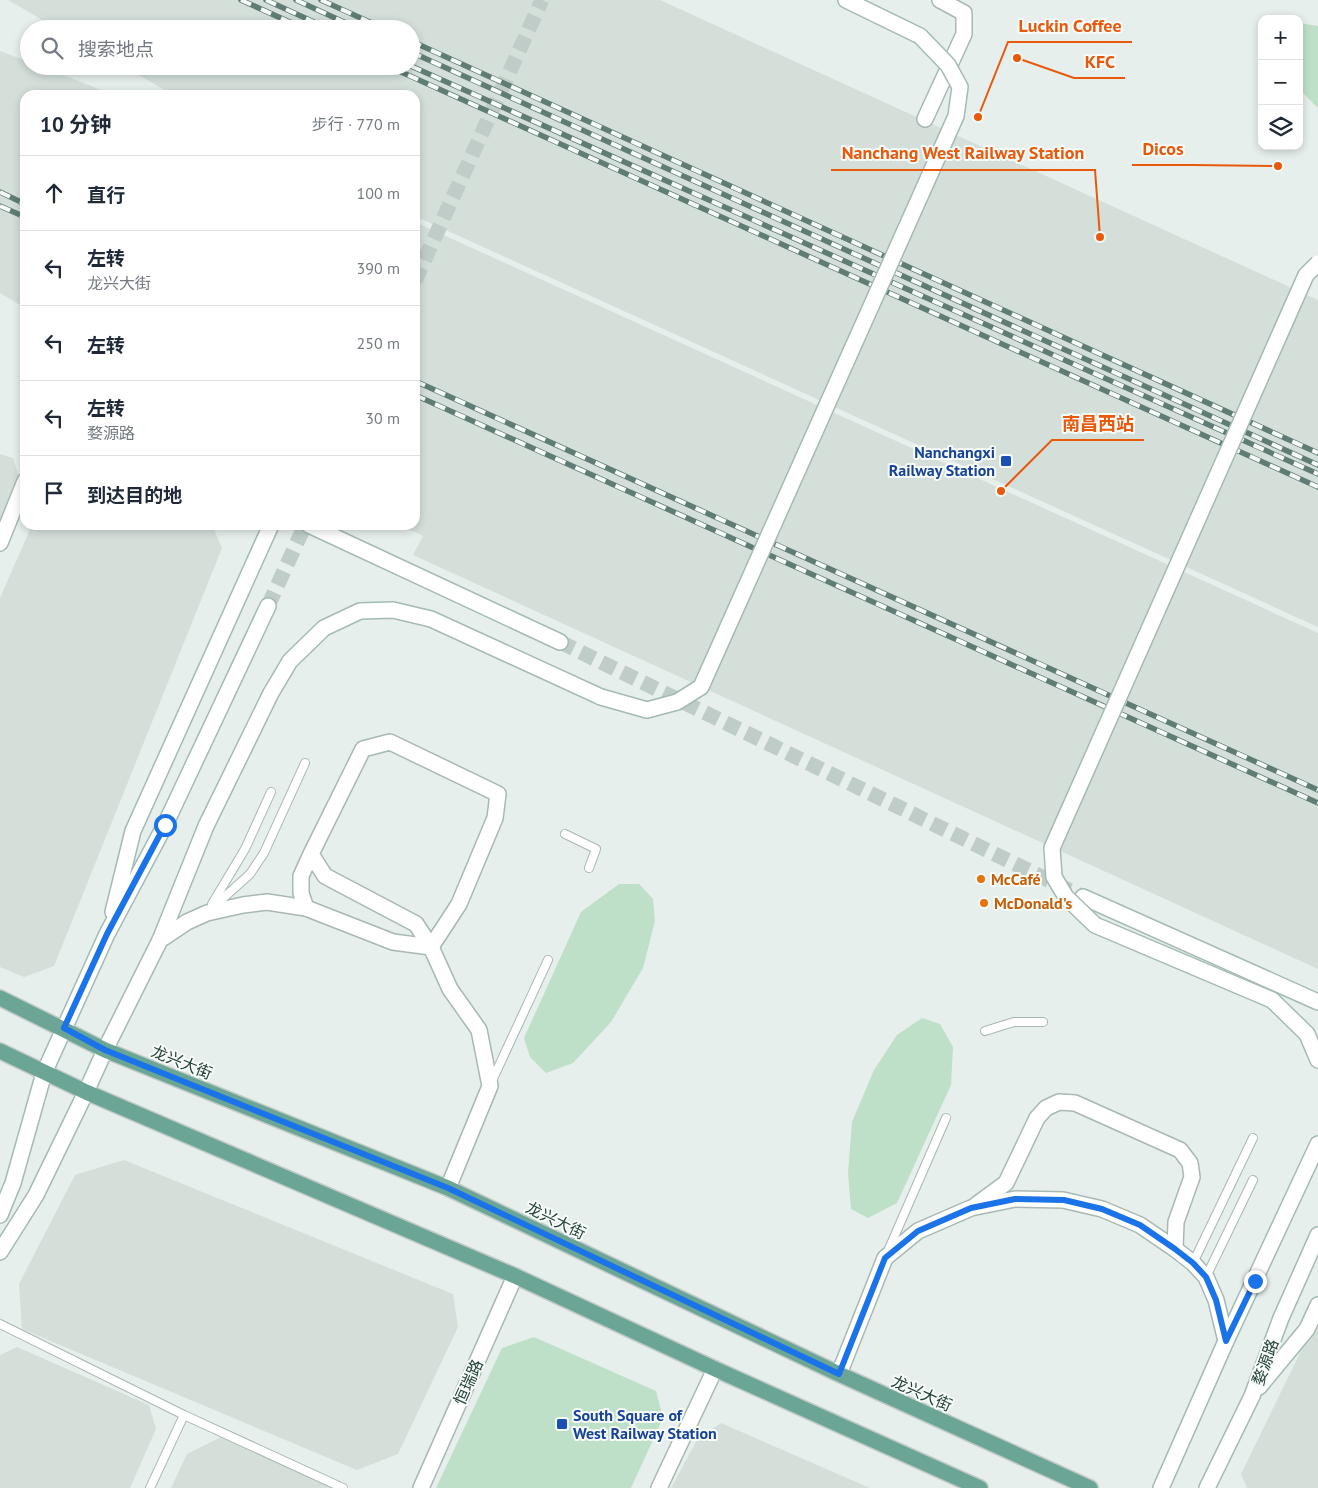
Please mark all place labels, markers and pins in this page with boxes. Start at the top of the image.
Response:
callout: Luckin Coffee [1008,9,1132,42]
callout: KFC [1074,45,1125,78]
callout: Dicos [1132,132,1193,165]
callout: Nanchang West Railway Station [831,137,1095,170]
callout: 南昌西站 [1052,407,1144,440]
place label: Nanchangxi Railway Station [889,442,995,480]
marker: Nanchangxi Railway Station [999,454,1013,468]
place label: McCafé [991,869,1041,889]
marker: McCafé [975,873,987,885]
place label: McDonald's [994,893,1073,913]
marker: McDonald's [978,897,990,909]
place label: South Square of West Railway Station [573,1405,717,1443]
marker: South Square of West Railway Station [555,1417,569,1431]

